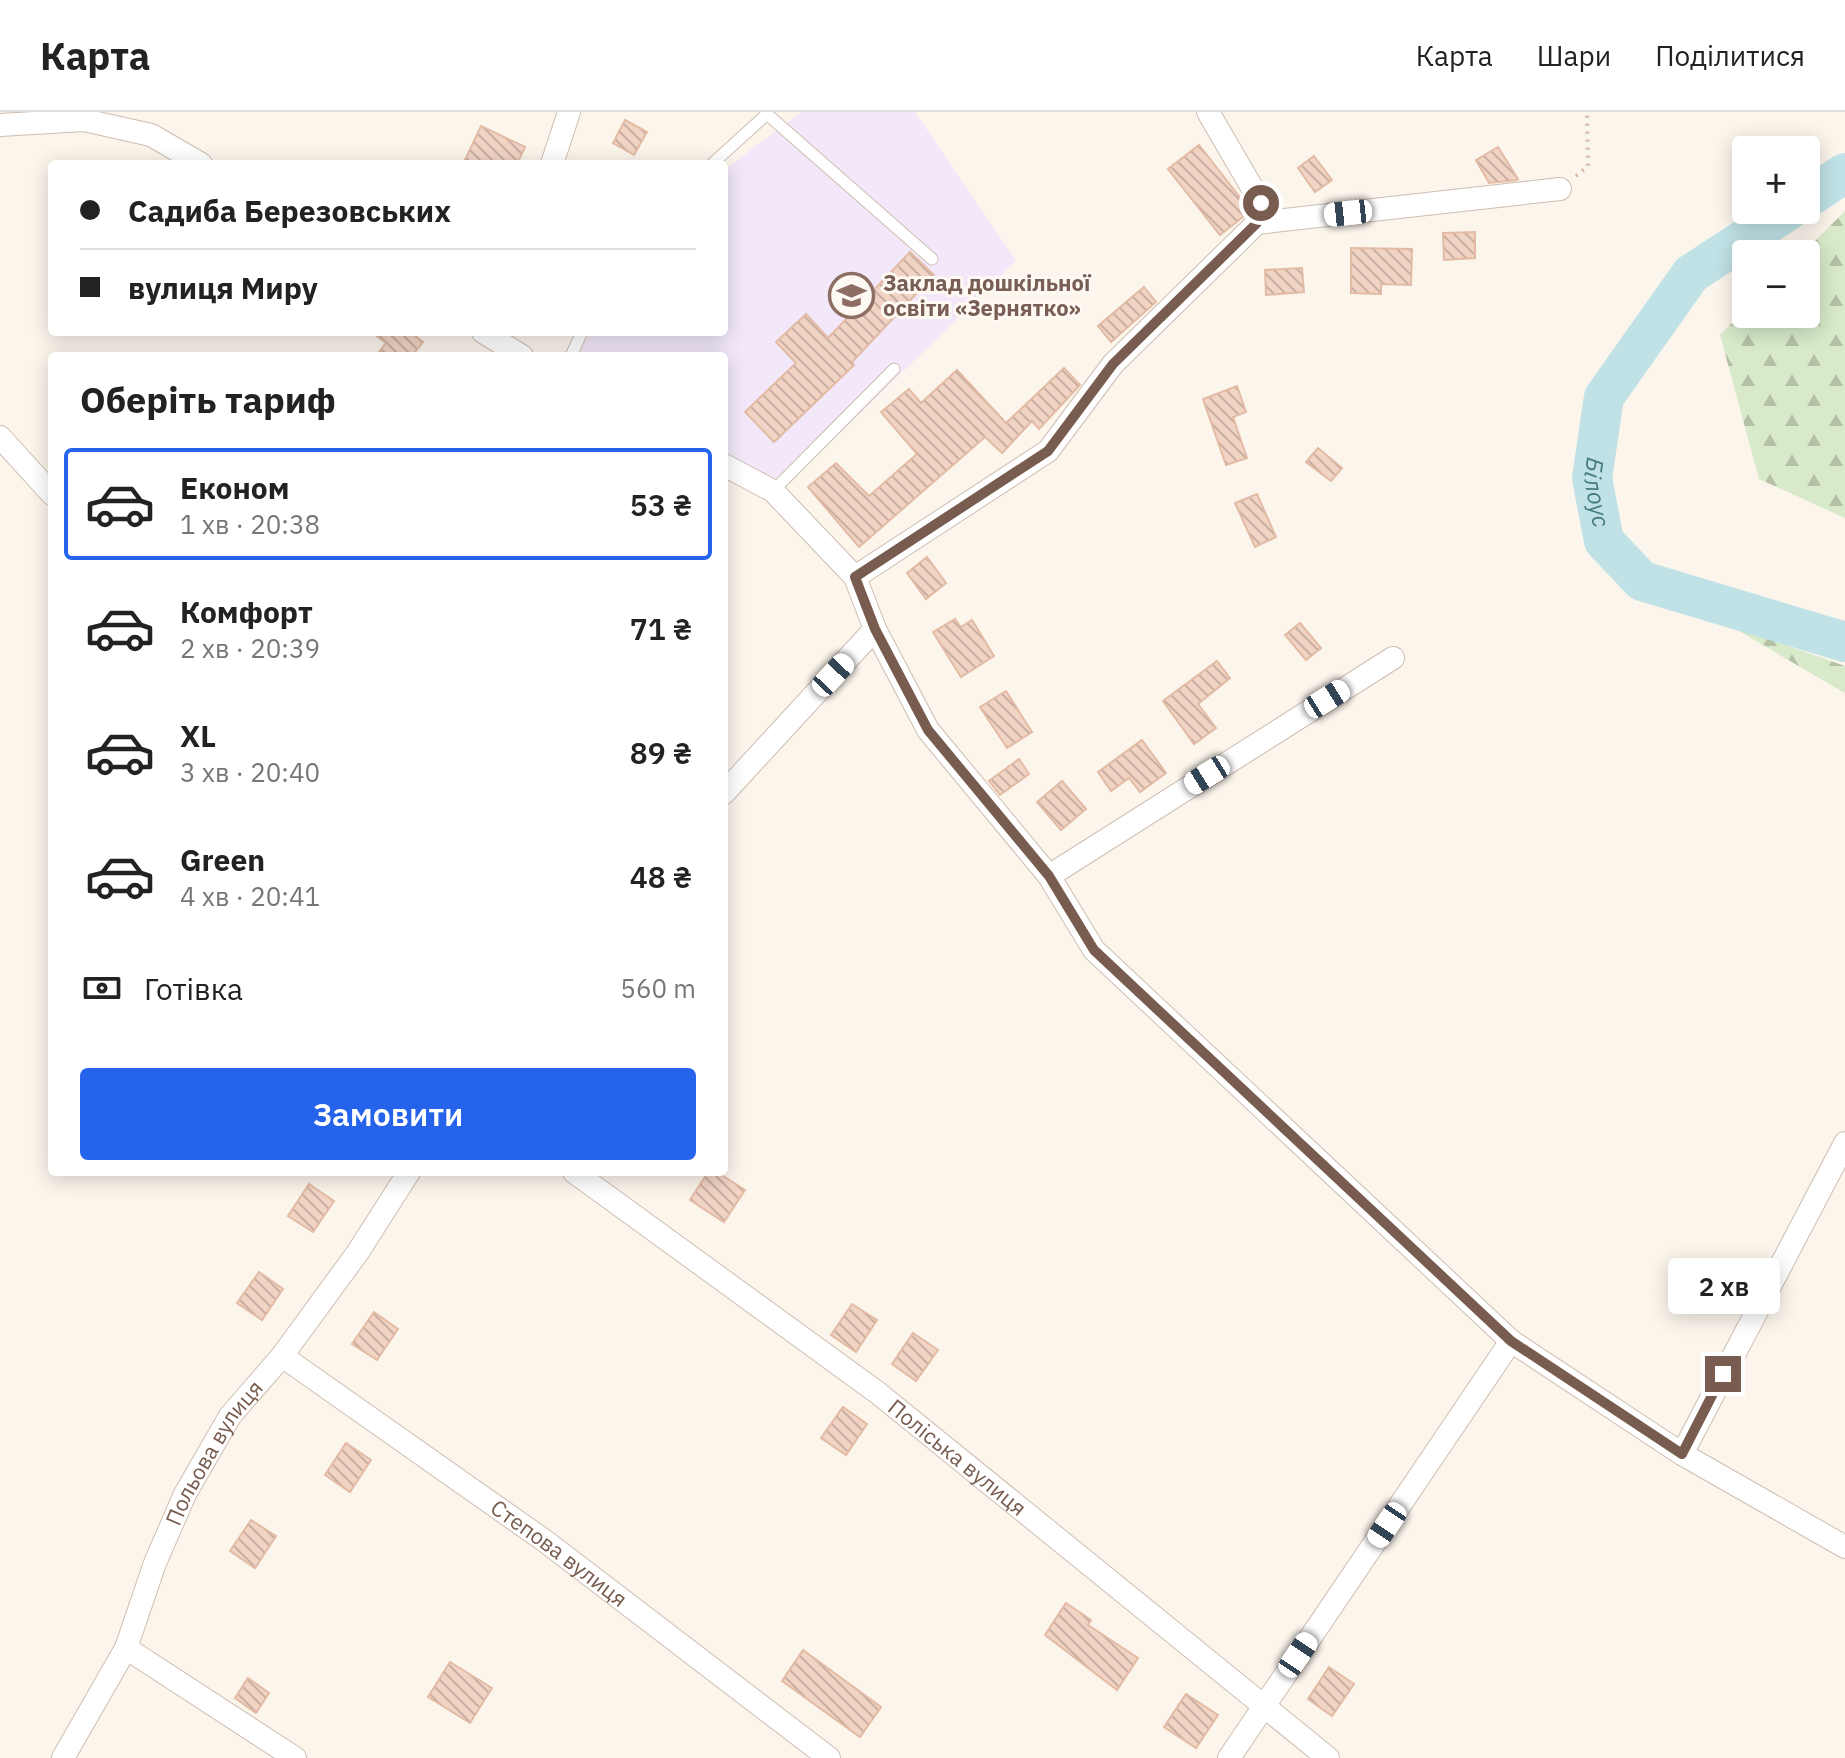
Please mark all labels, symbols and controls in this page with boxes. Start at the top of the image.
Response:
text: Карта [40,31,150,80]
text: Карта [1416,37,1493,74]
text: Шари [1537,37,1611,74]
text: Поділитися [1655,37,1805,74]
map controls [1732,136,1820,328]
button: + [1732,136,1820,224]
route start [1243,185,1279,221]
text: Садиба Березовських [128,191,451,230]
car [1323,199,1373,227]
button: − [1732,240,1820,328]
text: вулиця Миру [128,268,318,307]
place label: Заклад дошкільної освіти «Зернятко» [883,268,1092,322]
school or university icon: Заклад дошкільної освіти «Зернятко» [828,272,876,320]
text: Оберіть тариф [80,376,336,423]
water label: Білоус [1577,455,1618,530]
icon: car [84,468,156,540]
text: Економ [180,468,290,507]
text: 53 ₴ [630,485,692,524]
text: 1 хв · 20:38 [180,507,320,541]
icon: car [84,592,156,664]
text: Комфорт [180,592,313,631]
text: 71 ₴ [630,609,692,648]
text: 2 хв · 20:39 [180,631,320,665]
car [808,649,858,701]
car [1300,676,1354,722]
icon: car [84,716,156,788]
text: XL [180,716,216,755]
text: 89 ₴ [630,733,692,772]
car [1180,752,1234,798]
text: 3 хв · 20:40 [180,755,320,789]
icon: car [84,840,156,912]
text: Green [180,840,265,879]
text: 48 ₴ [630,857,692,896]
text: 4 хв · 20:41 [180,879,320,913]
icon: cash [80,966,124,1010]
text: Готівка [144,969,243,1008]
text: 560 m [620,971,696,1005]
button: Замовити [80,1068,696,1160]
callout: 2 хв [1667,1258,1779,1314]
text: 2 хв [1699,1269,1749,1303]
route end [1705,1356,1741,1392]
street label: Польова вулиця [158,1374,269,1530]
street label: Поліська вулиця [883,1392,1033,1522]
street label: Степова вулиця [485,1492,634,1613]
car [1364,1498,1410,1552]
car [1275,1628,1321,1682]

